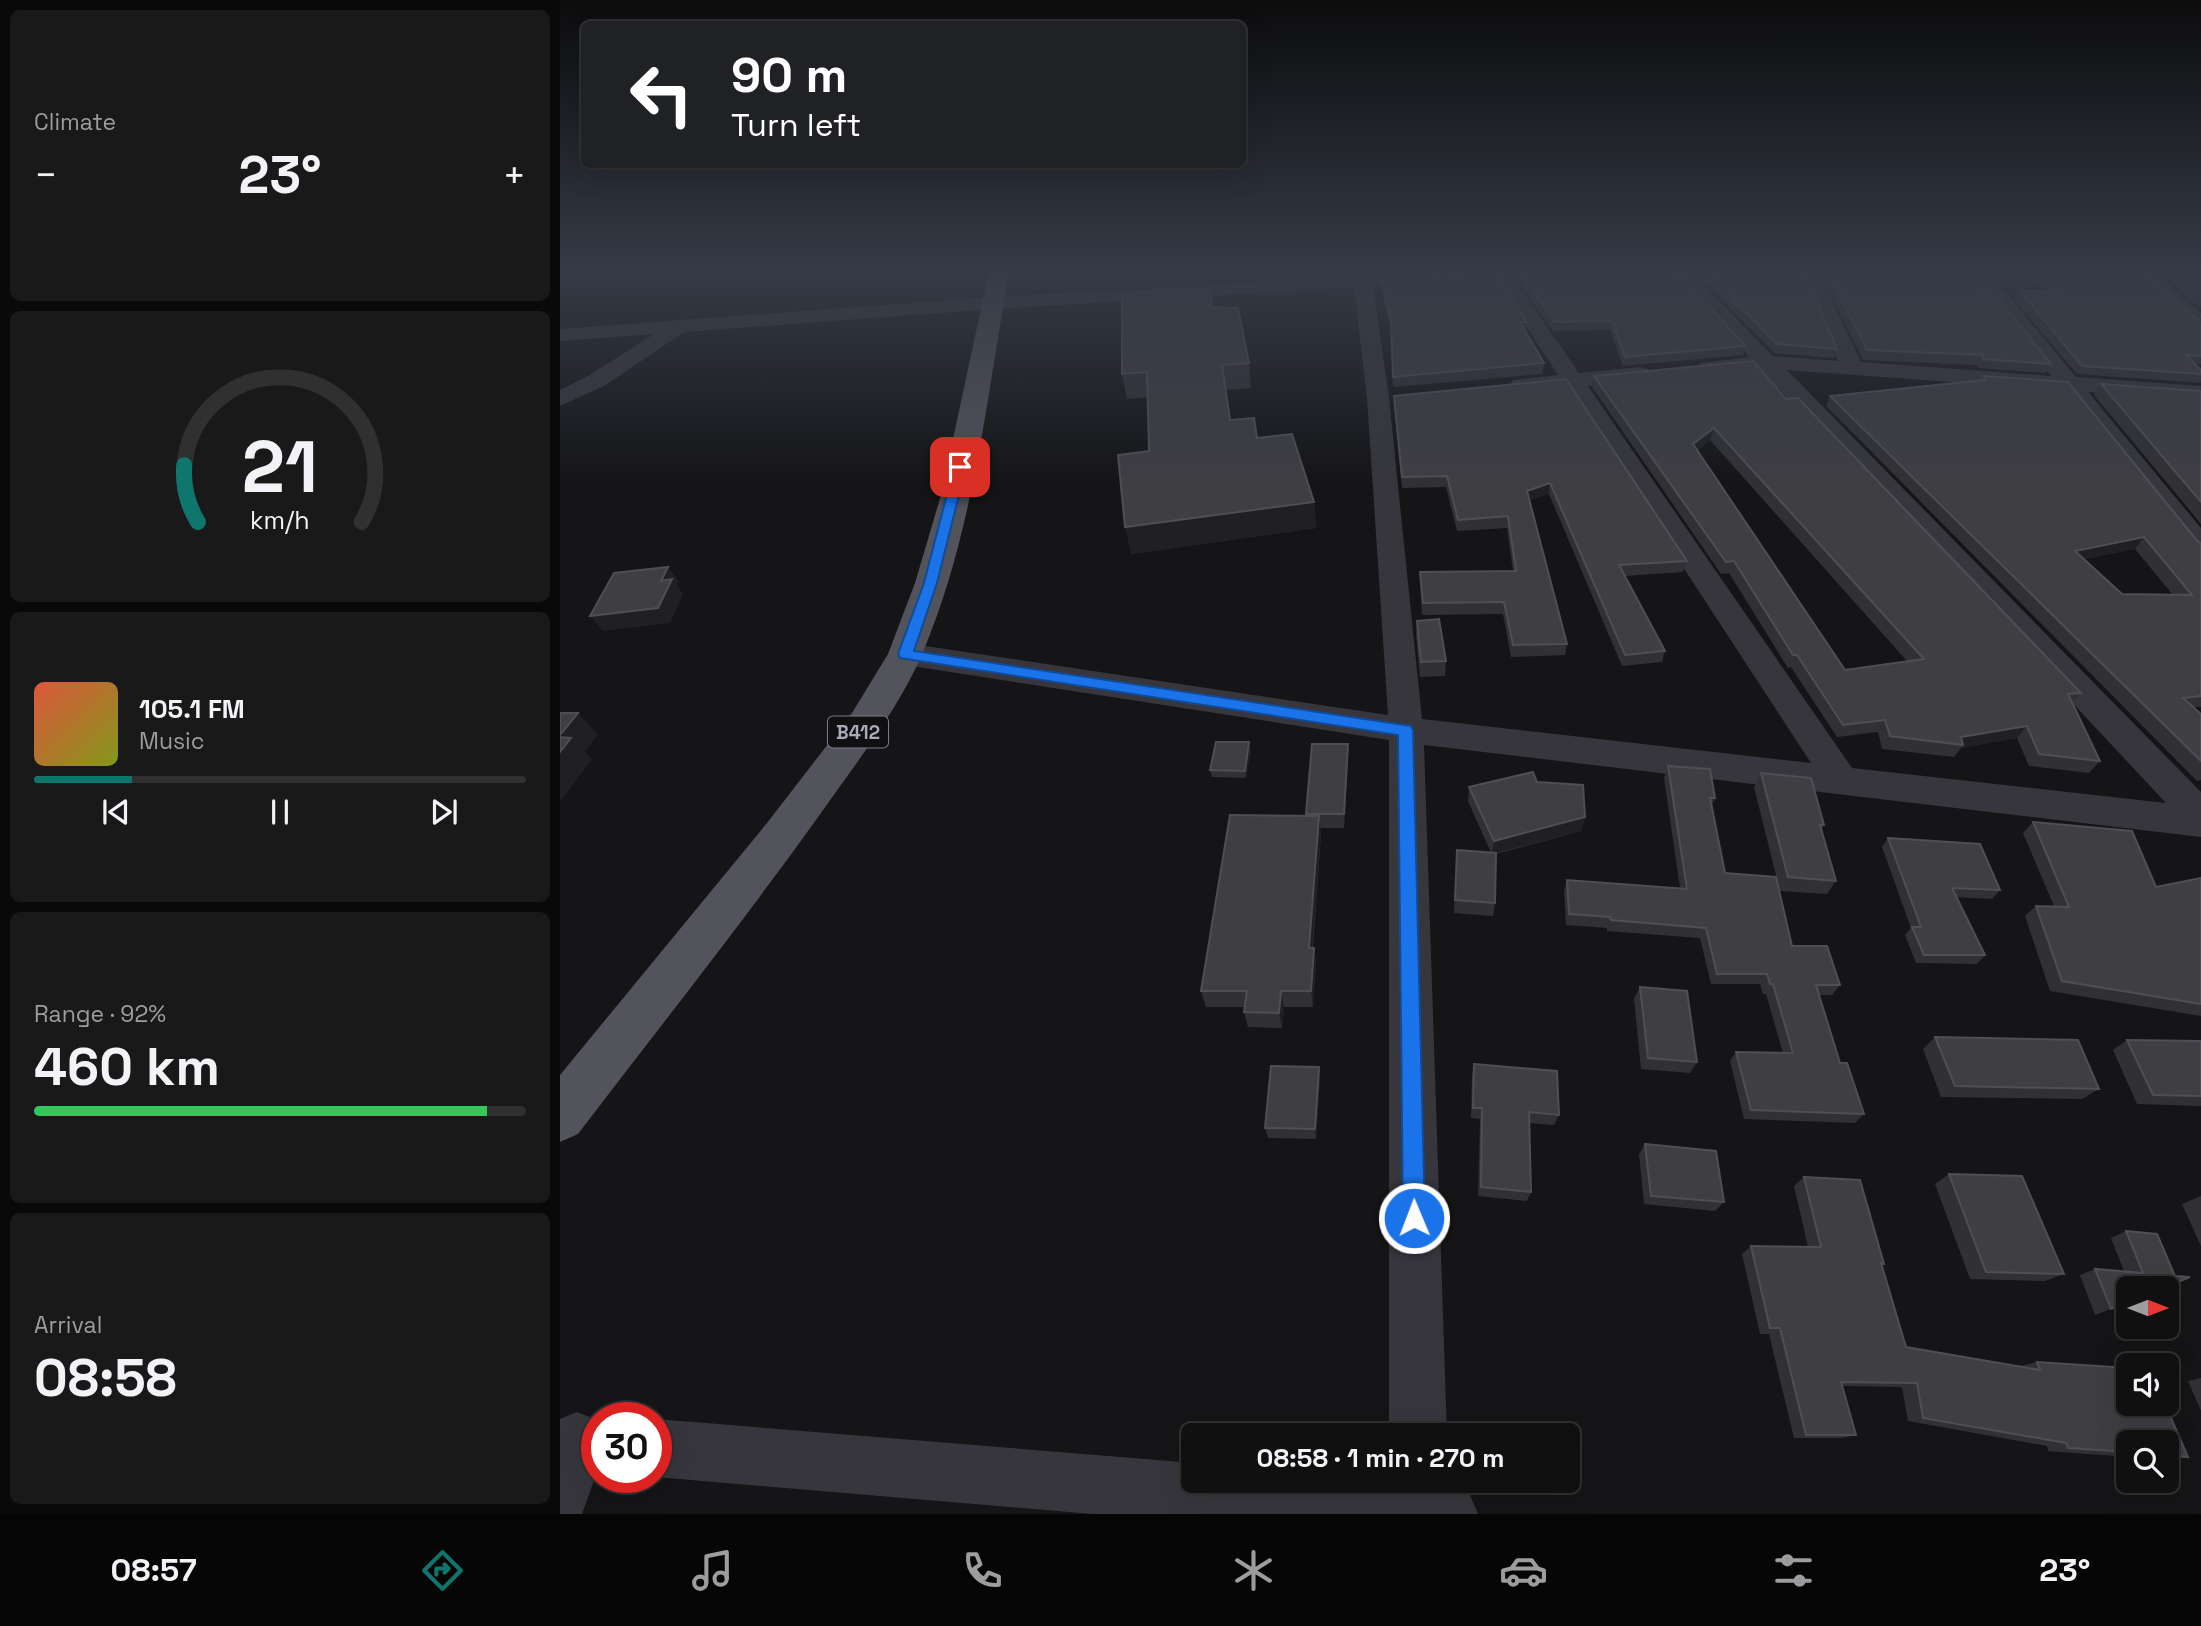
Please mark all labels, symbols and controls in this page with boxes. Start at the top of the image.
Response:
text: 90 m [731,44,847,106]
icon: left [616,49,707,140]
text: Turn left [731,105,861,145]
text: Climate [34,107,116,137]
text: 23° [239,142,322,208]
text: − [34,151,58,199]
text: + [502,151,526,199]
text: 21 [242,421,318,514]
pin [930,437,990,497]
icon: arrive [941,448,979,486]
text: km/h [250,504,310,536]
text: 105.1 FM [139,692,245,726]
road number: B412 [828,716,888,748]
text: Music [139,726,204,756]
icon: previous [97,793,135,831]
icon: pause [261,793,299,831]
icon: next [425,793,463,831]
text: Range · 92% [34,999,166,1029]
text: 460 km [34,1034,220,1100]
position arrow [1377,1181,1451,1255]
north arrow [2116,1276,2179,1339]
map controls [2116,1276,2179,1493]
text: Arrival [34,1310,102,1340]
text: 08:58 [34,1345,177,1411]
button: sound [2116,1353,2179,1416]
speed limit sign: 30 [581,1402,672,1493]
button: search [2116,1430,2179,1493]
text: 08:58 · 1 min · 270 m [1257,1441,1504,1475]
icon: directions [418,1546,467,1595]
icon: music [688,1546,737,1595]
icon: phone [958,1546,1007,1595]
icon: climate [1229,1546,1278,1595]
icon: car [1499,1546,1548,1595]
icon: filters [1769,1546,1818,1595]
text: 08:57 [111,1550,197,1590]
text: 23° [2039,1550,2090,1590]

